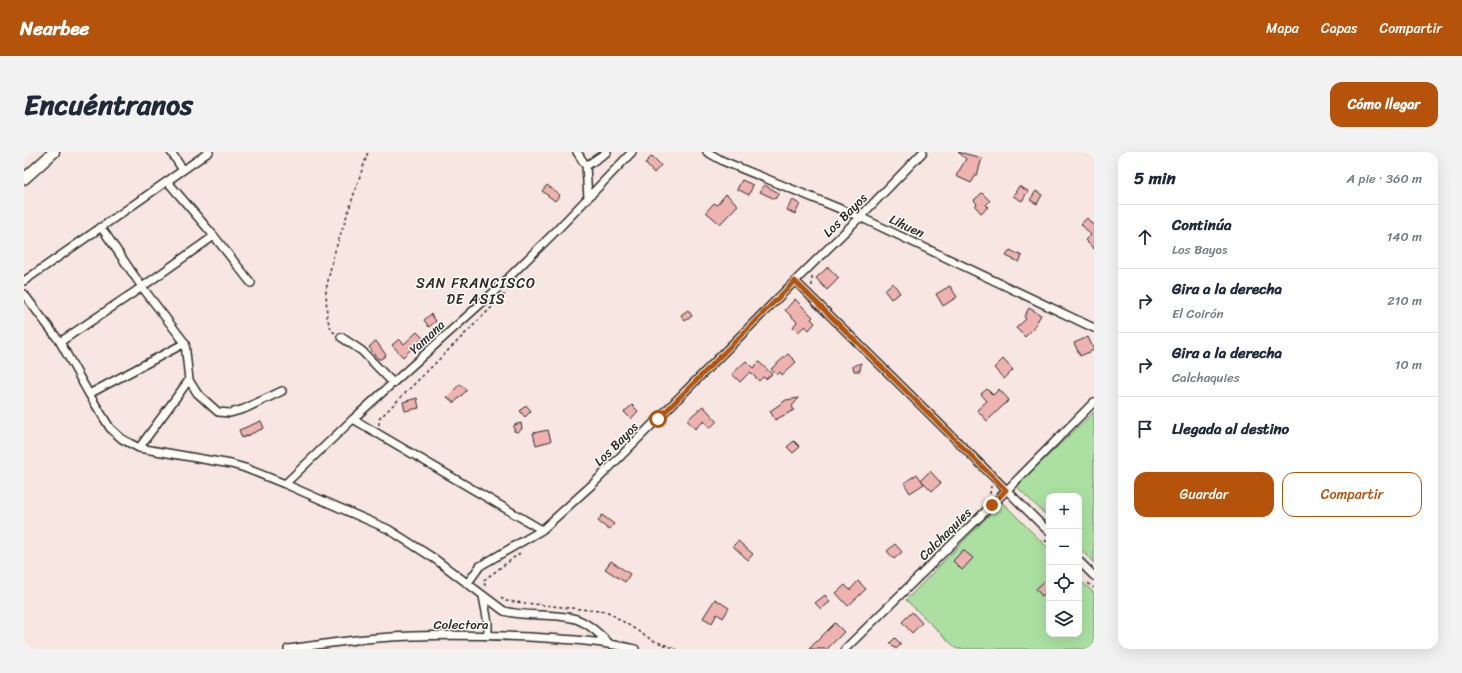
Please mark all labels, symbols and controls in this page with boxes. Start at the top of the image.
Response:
text: Nearbee [20,12,89,45]
text: Mapa [1266,16,1299,41]
text: Capas [1321,16,1358,41]
text: Compartir [1380,16,1442,41]
text: Encuéntranos [24,80,193,129]
button: Cómo llegar [1330,82,1438,127]
text: 5 min [1134,163,1176,193]
text: A pie · 360 m [1347,167,1422,190]
street label: Los Bayos [817,187,873,243]
street label: Lihuen [886,208,928,244]
text: Continúa [1172,212,1231,238]
text: 140 m [1387,225,1422,248]
icon: ahead [1134,226,1156,248]
text: Los Bayos [1172,238,1227,261]
district label: SAN FRANCISCO DE ASIS [416,271,536,312]
text: Gira a la derecha [1172,276,1282,302]
text: 210 m [1387,289,1422,312]
icon: right [1134,290,1156,312]
text: El Coirón [1172,302,1224,325]
street label: Yamana [404,314,451,360]
text: Gira a la derecha [1172,340,1282,366]
text: 10 m [1395,353,1422,376]
icon: right [1134,354,1156,376]
text: Calchaquies [1172,366,1240,389]
route start [649,410,667,428]
street label: Los Bayos [588,416,644,472]
text: Llegada al destino [1172,416,1289,442]
icon: arrive [1134,418,1156,440]
button: Guardar [1134,472,1274,517]
button: Compartir [1282,472,1422,517]
map controls [1046,493,1082,637]
button: + [1046,493,1082,529]
route end [983,496,1001,514]
street label: Calchaquies [913,502,977,566]
button: − [1046,529,1082,565]
button: locate [1046,565,1082,601]
button: layers [1046,601,1082,637]
street label: Colectora [433,613,489,636]

